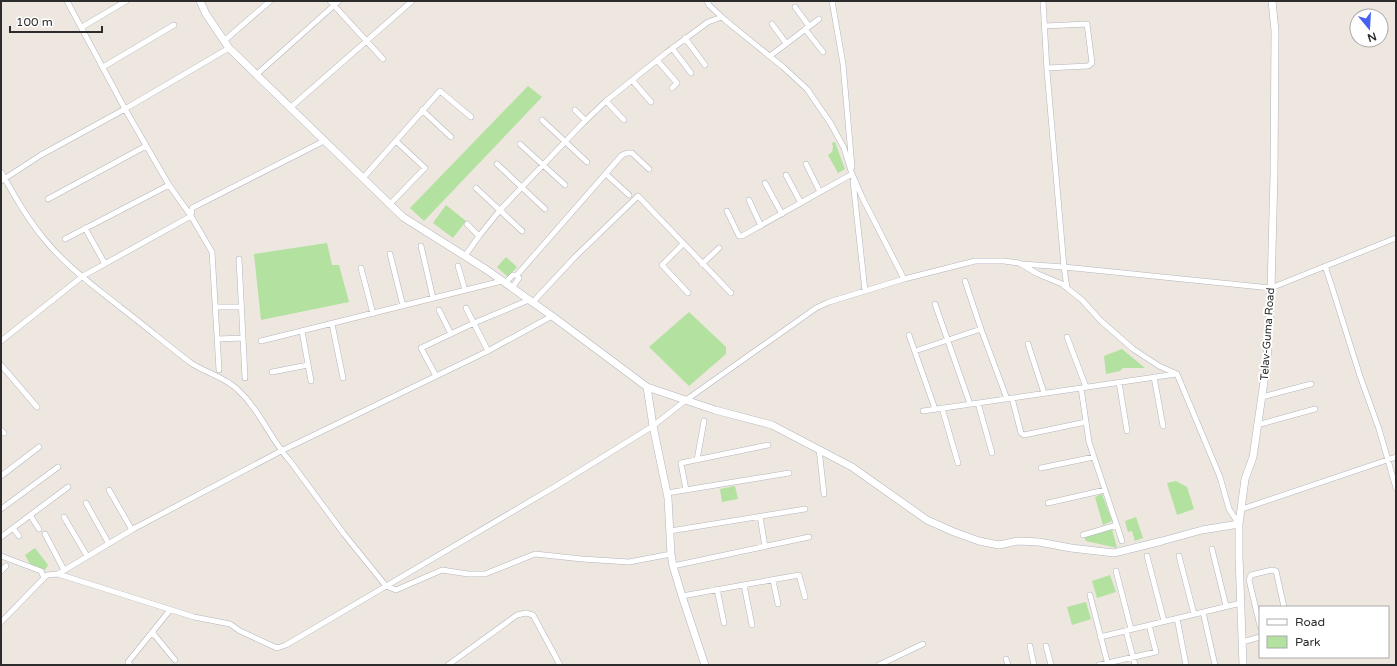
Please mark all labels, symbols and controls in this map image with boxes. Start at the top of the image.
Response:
scale bar [10,8,102,34]
north arrow [1349,8,1389,48]
text: 100 m [16,15,53,29]
text: N [1366,29,1378,45]
street label: Telav-Guma Road [1258,287,1277,381]
legend [1259,606,1389,658]
text: Road [1295,615,1325,629]
text: Park [1295,635,1321,649]

